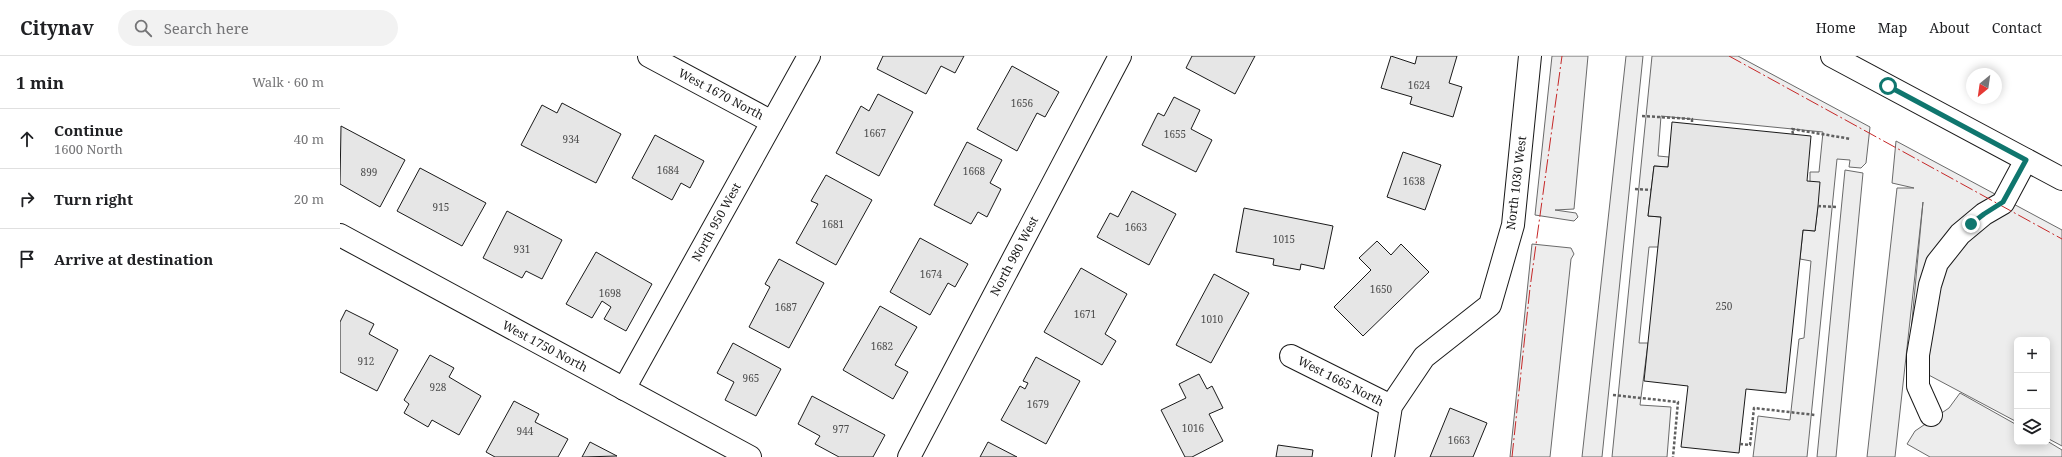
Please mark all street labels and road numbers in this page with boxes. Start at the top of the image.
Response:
street label: West 1670 North [675,64,767,124]
street label: North 1030 West [1502,135,1530,231]
street label: North 950 West [687,179,745,265]
street label: North 980 West [986,213,1042,299]
street label: West 1750 North [499,316,591,376]
street label: West 1665 North [1295,352,1387,410]

